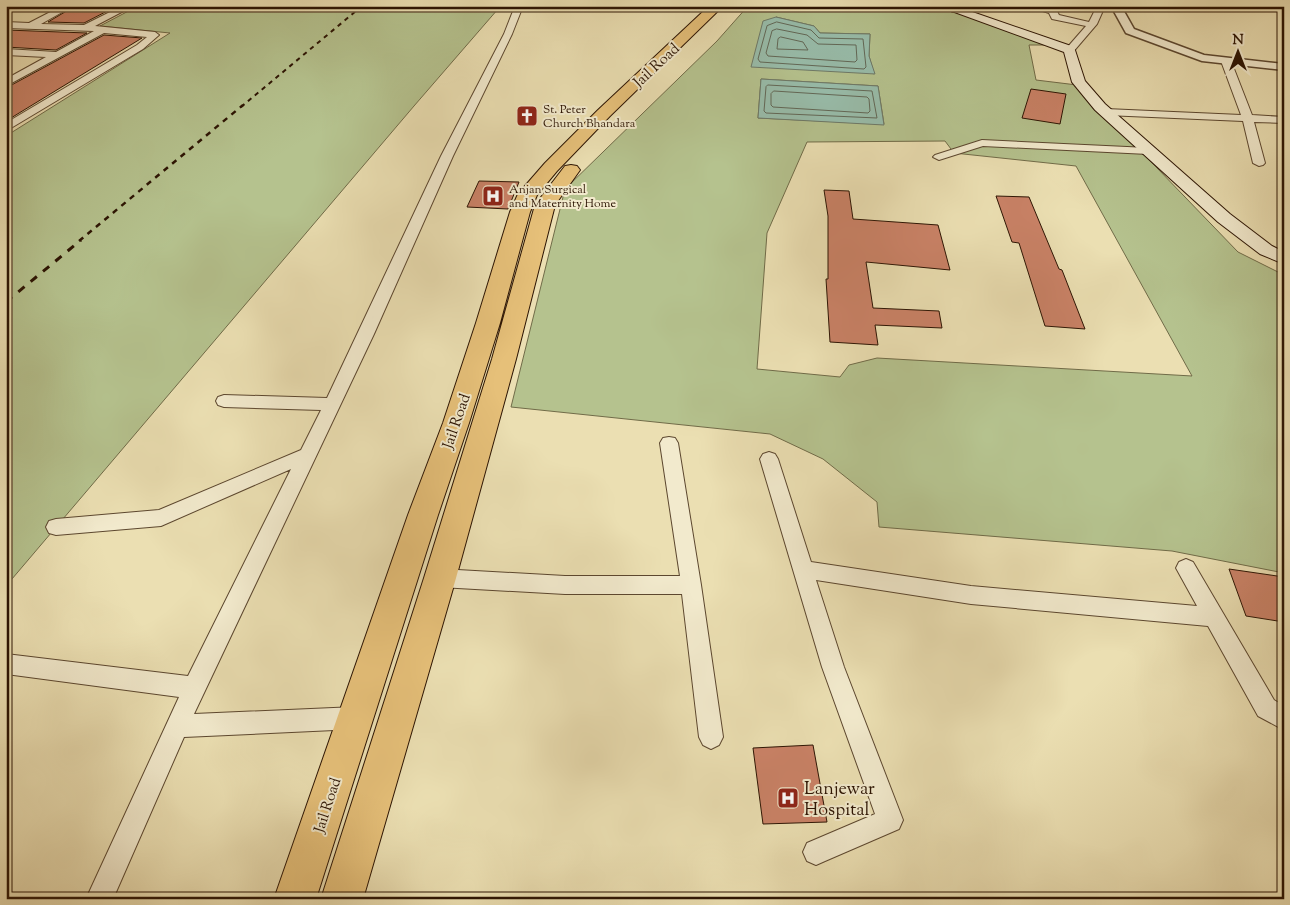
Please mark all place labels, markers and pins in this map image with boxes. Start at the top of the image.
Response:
place label: St. Peter Church Bhandara [543,101,636,133]
church icon: St. Peter Church Bhandara [515,104,539,128]
place label: Anjan Surgical and Maternity Home [509,181,616,213]
hospital icon: Anjan Surgical and Maternity Home [481,184,505,208]
place label: Lanjewar Hospital [804,777,875,824]
hospital icon: Lanjewar Hospital [776,786,800,810]

